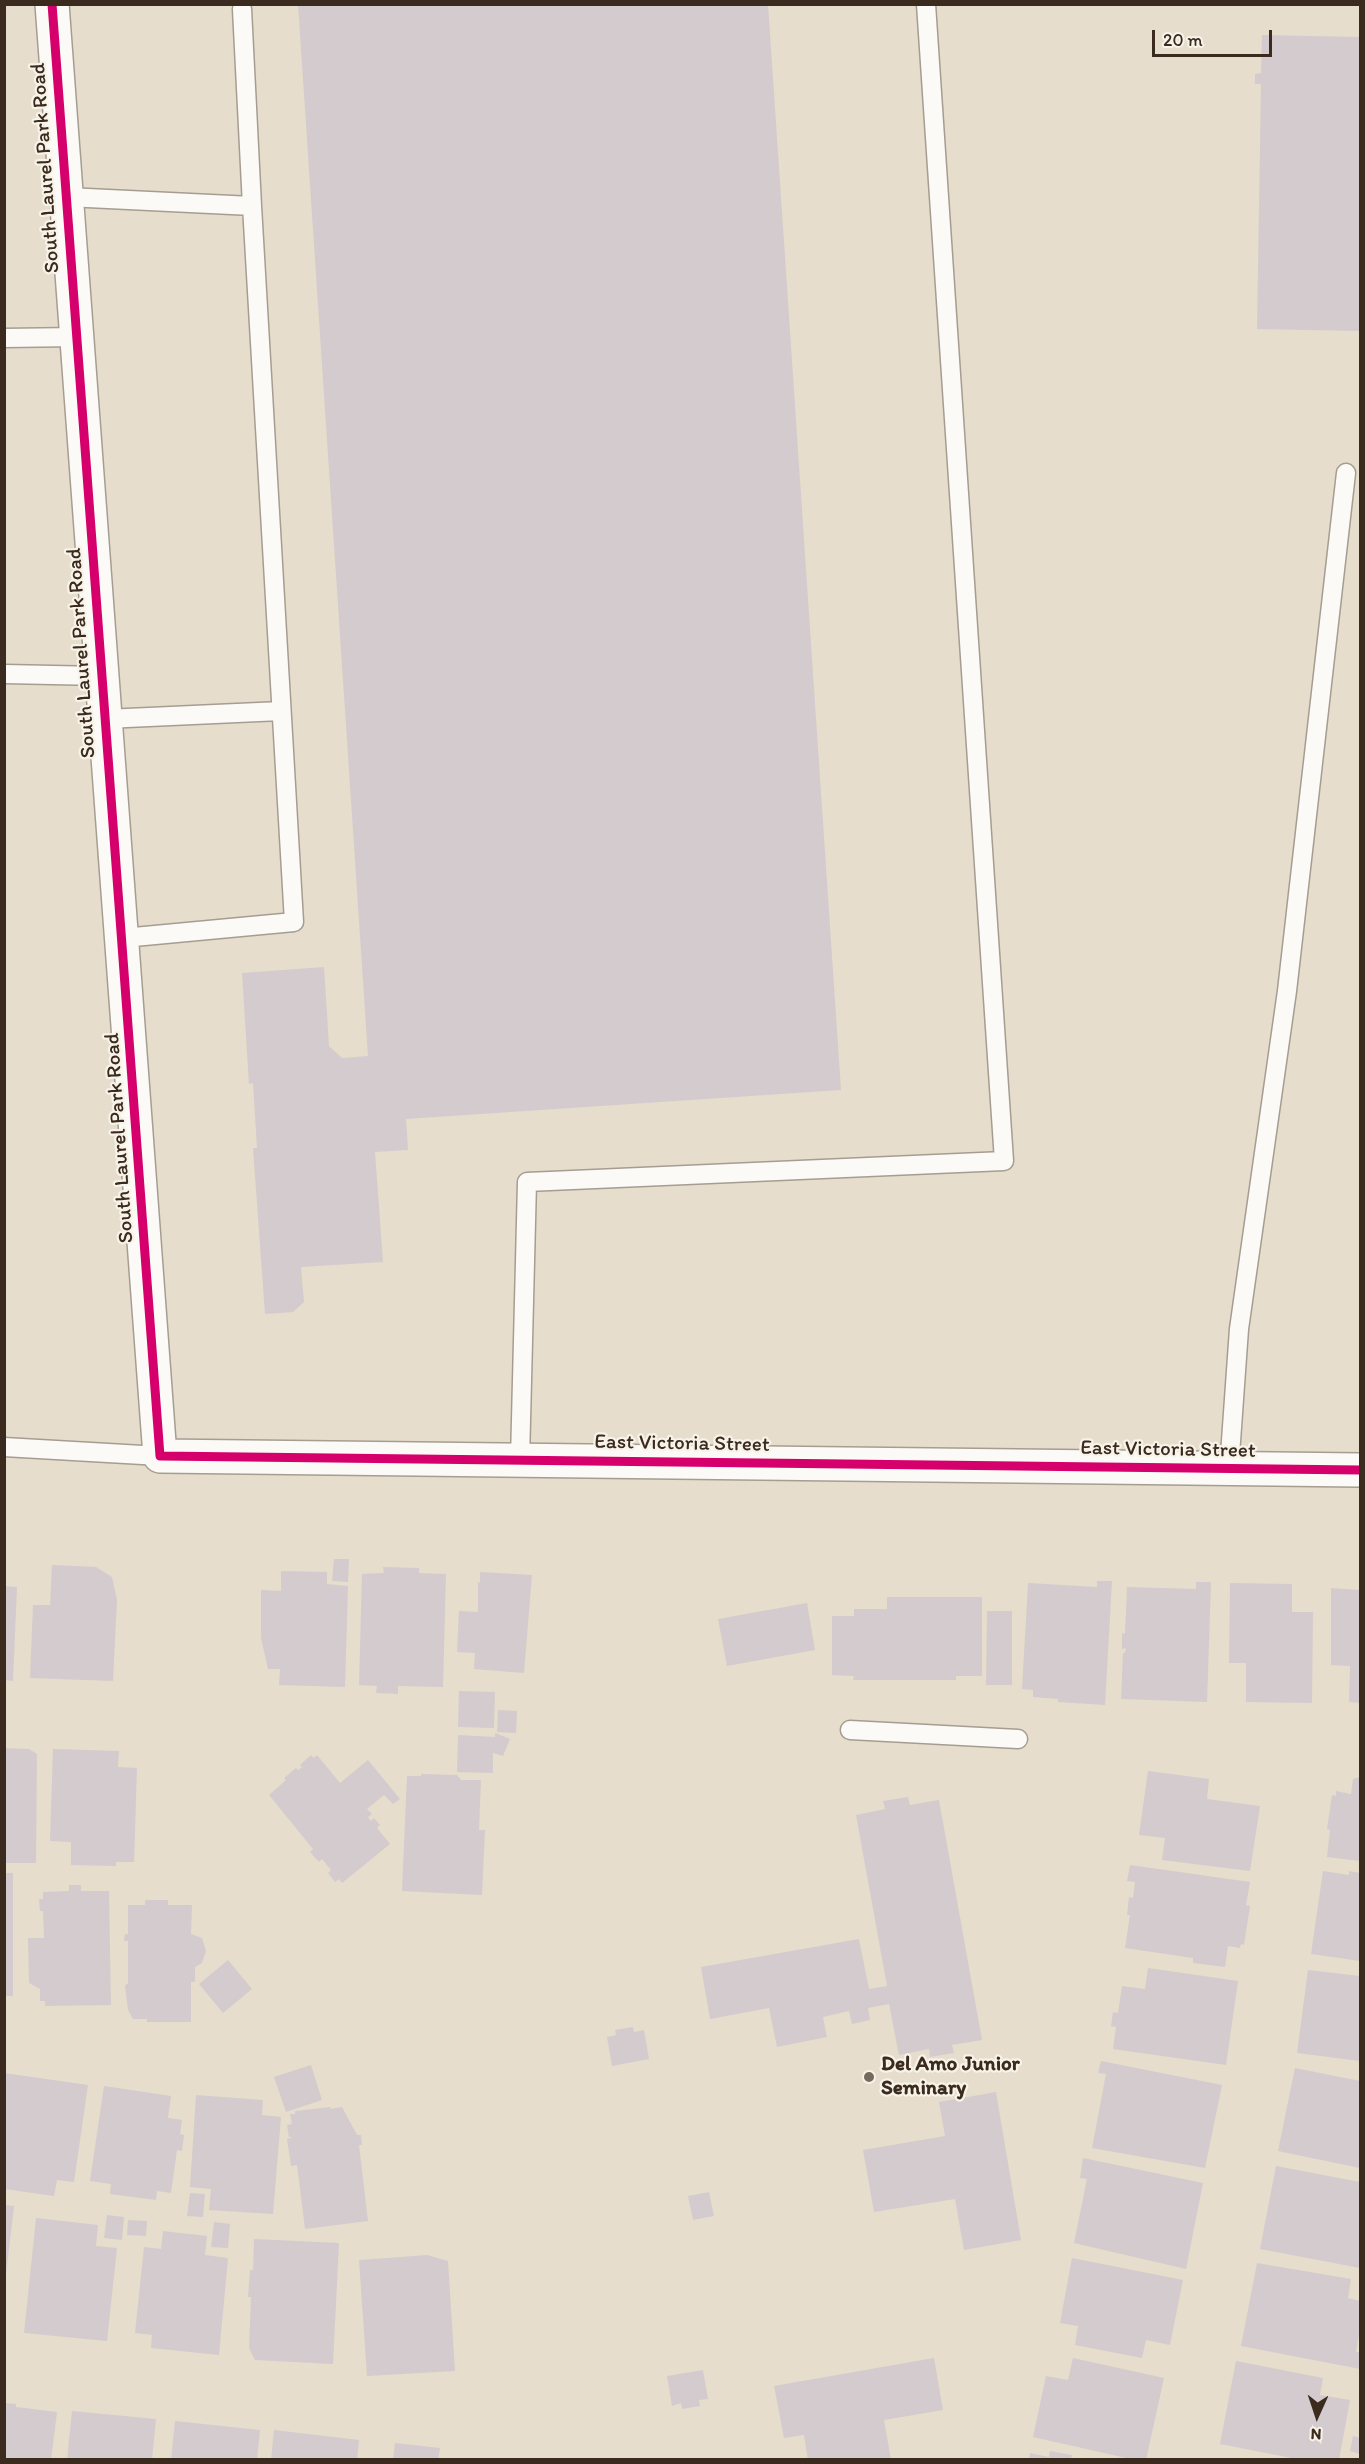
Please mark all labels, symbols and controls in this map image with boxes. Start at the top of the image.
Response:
scale bar [1155,18,1275,56]
text: 20 m [1163,29,1203,51]
street label: South Laurel Park Road [26,62,66,274]
street label: South Laurel Park Road [62,547,102,759]
street label: South Laurel Park Road [100,1032,140,1244]
street label: East Victoria Street [594,1430,770,1458]
street label: East Victoria Street [1080,1436,1256,1464]
place label: Del Amo Junior Seminary [881,2052,1020,2102]
marker: Del Amo Junior Seminary [862,2070,876,2084]
north arrow [1287,2386,1347,2446]
text: N [1310,2425,1322,2444]

